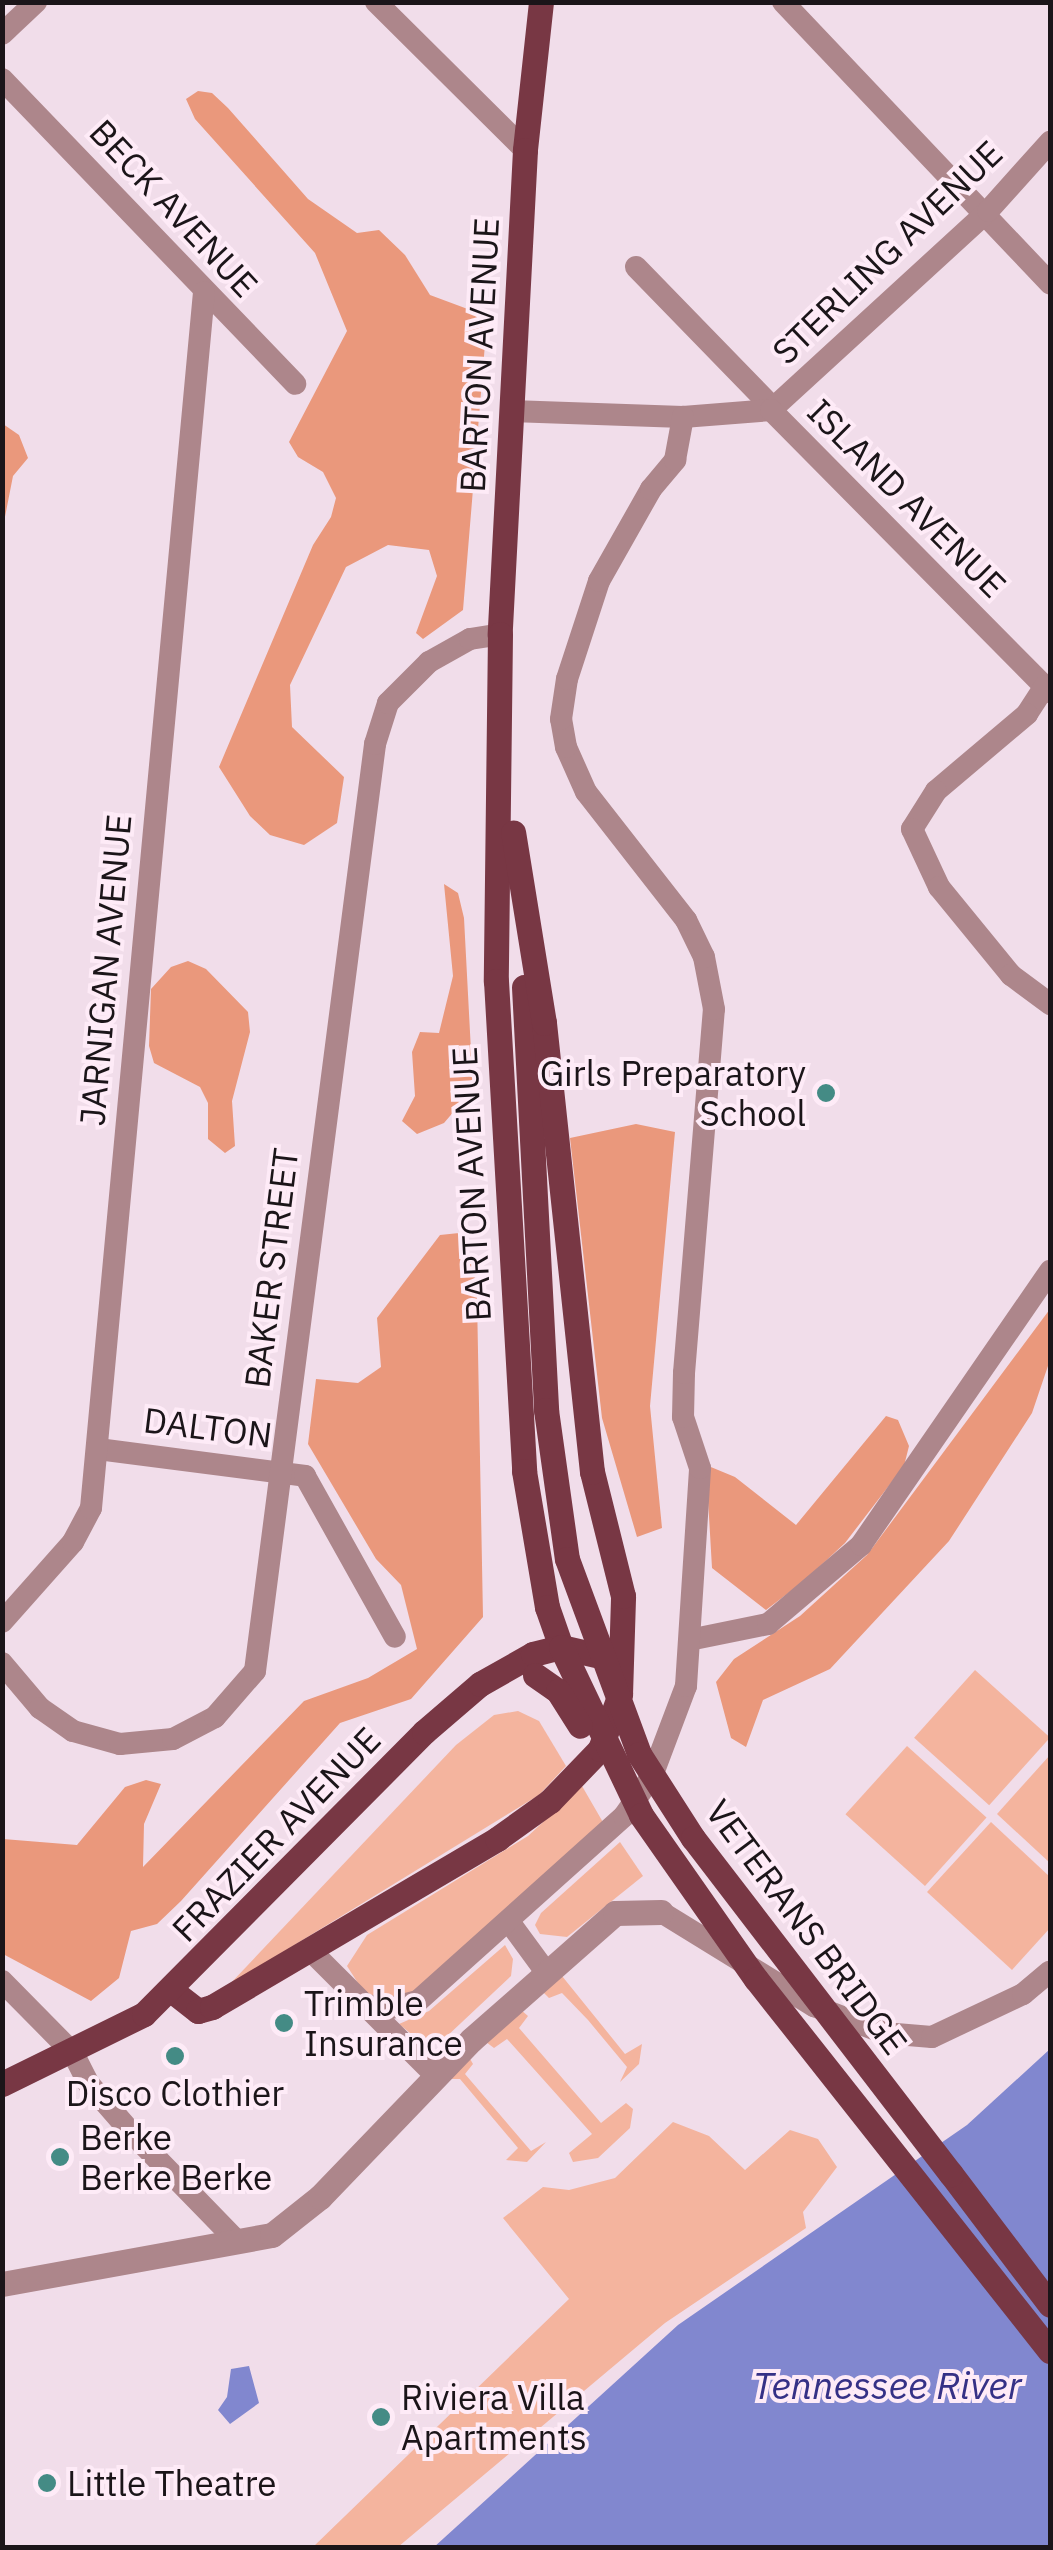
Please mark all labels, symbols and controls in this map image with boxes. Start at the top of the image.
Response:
street label: BECK AVENUE [81,111,267,305]
street label: STERLING AVENUE [763,132,1011,372]
street label: BARTON AVENUE [451,216,507,494]
street label: ISLAND AVENUE [799,390,1015,606]
street label: JARNIGAN AVENUE [70,812,140,1128]
street label: BARTON AVENUE [443,1045,499,1323]
place label: Girls Preparatory School [540,1052,806,1134]
marker: Girls Preparatory School [815,1082,837,1104]
street label: BAKER STREET [235,1146,307,1390]
street label: DALTON [141,1398,275,1456]
street label: FRAZIER AVENUE [163,1718,389,1950]
street label: VETERANS BRIDGE [698,1791,916,2063]
place label: Trimble Insurance [304,1982,463,2064]
marker: Trimble Insurance [273,2012,295,2034]
marker: Disco Clothier [164,2045,186,2067]
place label: Disco Clothier [66,2072,284,2114]
place label: Berke Berke Berke [80,2116,272,2198]
marker: Berke Berke Berke [49,2146,71,2168]
water label: Tennessee River [752,2362,1022,2408]
place label: Riviera Villa Apartments [401,2376,587,2458]
marker: Riviera Villa Apartments [370,2406,392,2428]
place label: Little Theatre [67,2462,277,2504]
marker: Little Theatre [36,2472,58,2494]

